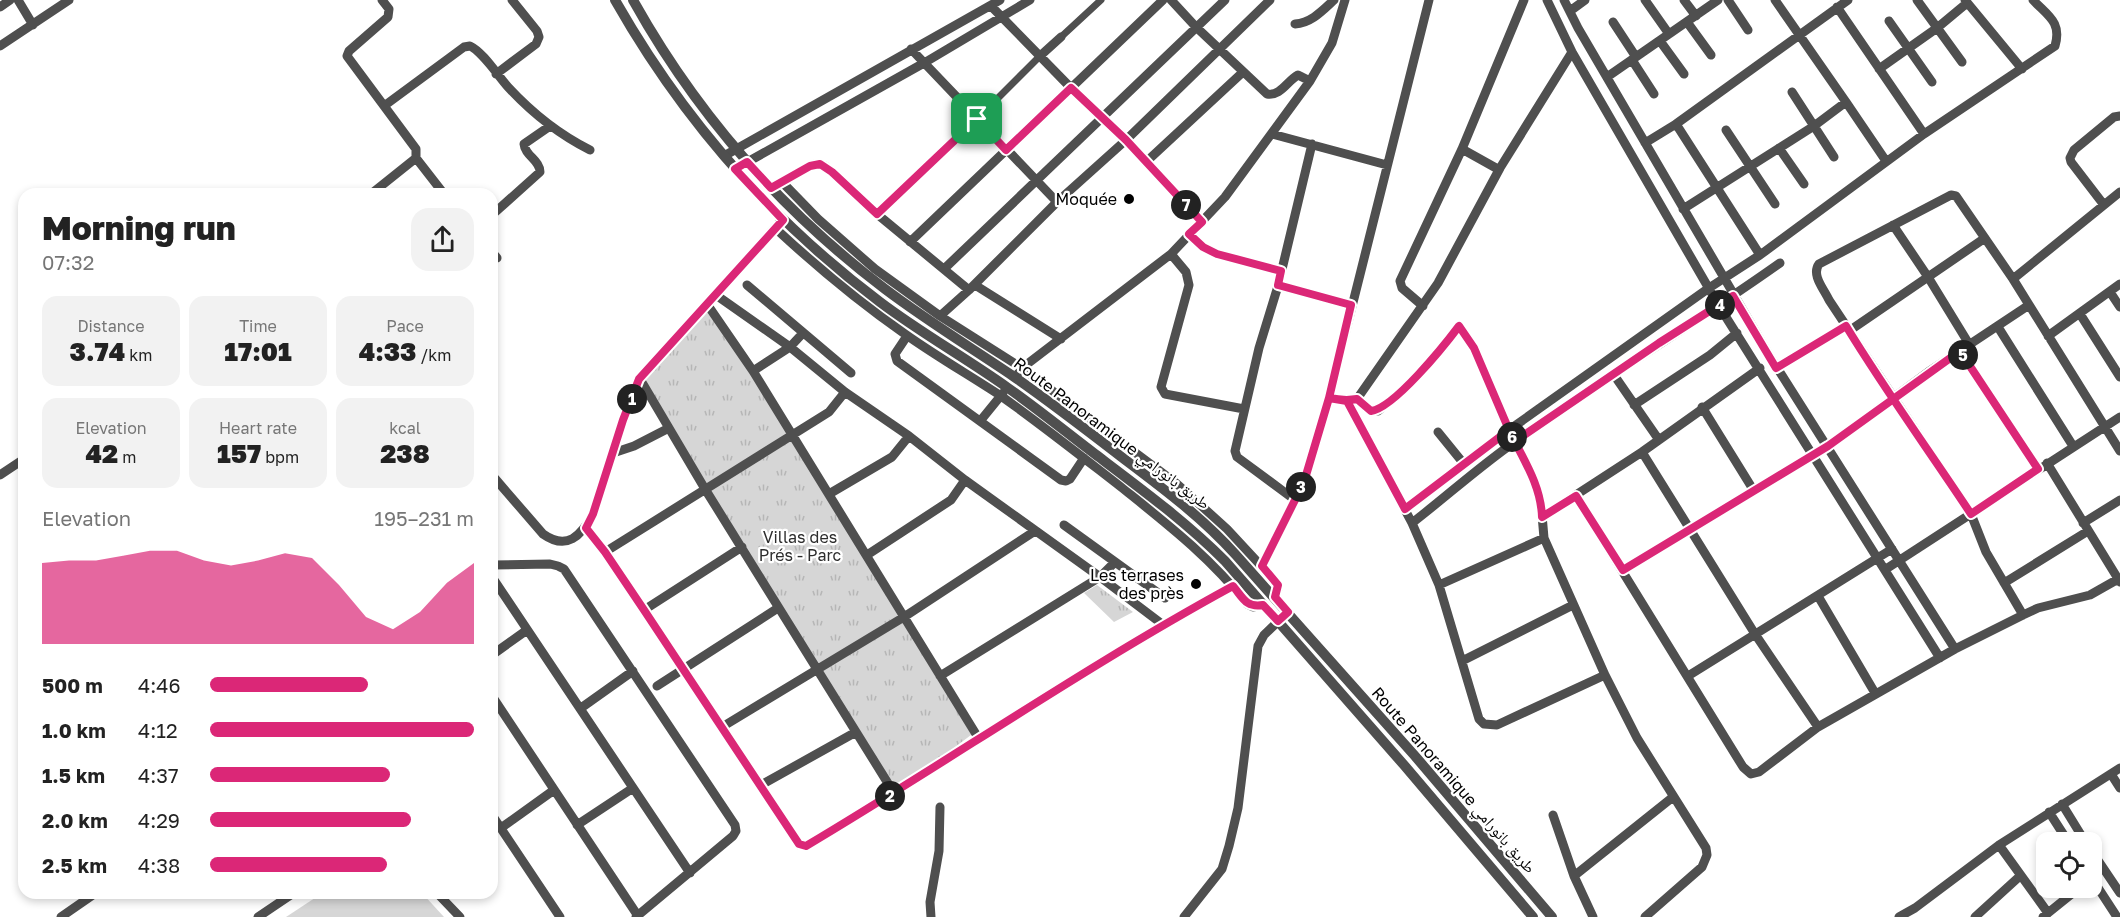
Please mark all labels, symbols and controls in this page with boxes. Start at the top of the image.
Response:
pin [951,93,1002,144]
icon: arrive [960,102,993,135]
place label: Moquée [1056,189,1117,209]
pin: 7 [1171,190,1201,220]
marker: Moquée [1122,192,1136,206]
text: 7 [1182,195,1190,215]
text: Morning run [42,208,236,247]
button: share [411,208,474,271]
text: 07:32 [42,250,94,274]
pin: 4 [1705,290,1735,320]
text: 4 [1715,295,1725,315]
text: Distance [77,316,145,336]
text: Time [239,316,277,336]
text: Pace [386,316,424,336]
text: 3.74 [70,336,125,367]
text: 17:01 [224,336,292,367]
text: 4:33 [359,336,416,367]
pin: 5 [1948,340,1978,370]
text: km [125,345,152,365]
text: /km [416,345,451,365]
text: 5 [1958,345,1968,365]
street label: Route Panoramique طريق بانورامي [1008,353,1214,516]
pin: 1 [617,384,647,414]
text: 1 [628,389,636,409]
text: Elevation [75,418,147,438]
text: Heart rate [219,418,297,438]
text: kcal [389,418,421,438]
pin: 6 [1497,422,1527,452]
text: 6 [1507,427,1517,447]
text: 42 [86,438,118,469]
text: 157 [217,438,261,469]
text: 238 [380,438,430,469]
text: m [118,447,136,467]
text: bpm [261,447,299,467]
pin: 3 [1286,472,1316,502]
text: 3 [1296,477,1306,497]
text: Elevation [42,506,131,530]
text: 195–231 m [374,506,474,530]
park label: Villas des Prés - Parc [759,527,842,565]
place label: Les terrases des près [1090,565,1184,603]
marker: Les terrases des près [1189,577,1203,591]
text: 500 m [42,673,103,697]
text: 4:46 [138,673,181,697]
street label: Route Panoramique طريق بانورامي [1365,683,1540,879]
text: 1.0 km [42,718,106,742]
text: 4:12 [138,718,178,742]
text: 1.5 km [42,763,105,787]
text: 4:37 [138,763,179,787]
pin: 2 [875,781,905,811]
text: 2 [885,786,895,806]
text: 2.0 km [42,808,108,832]
text: 4:29 [138,808,180,832]
map controls [2036,832,2102,898]
button: locate [2036,832,2102,898]
text: 2.5 km [42,853,107,877]
text: 4:38 [138,853,180,877]

